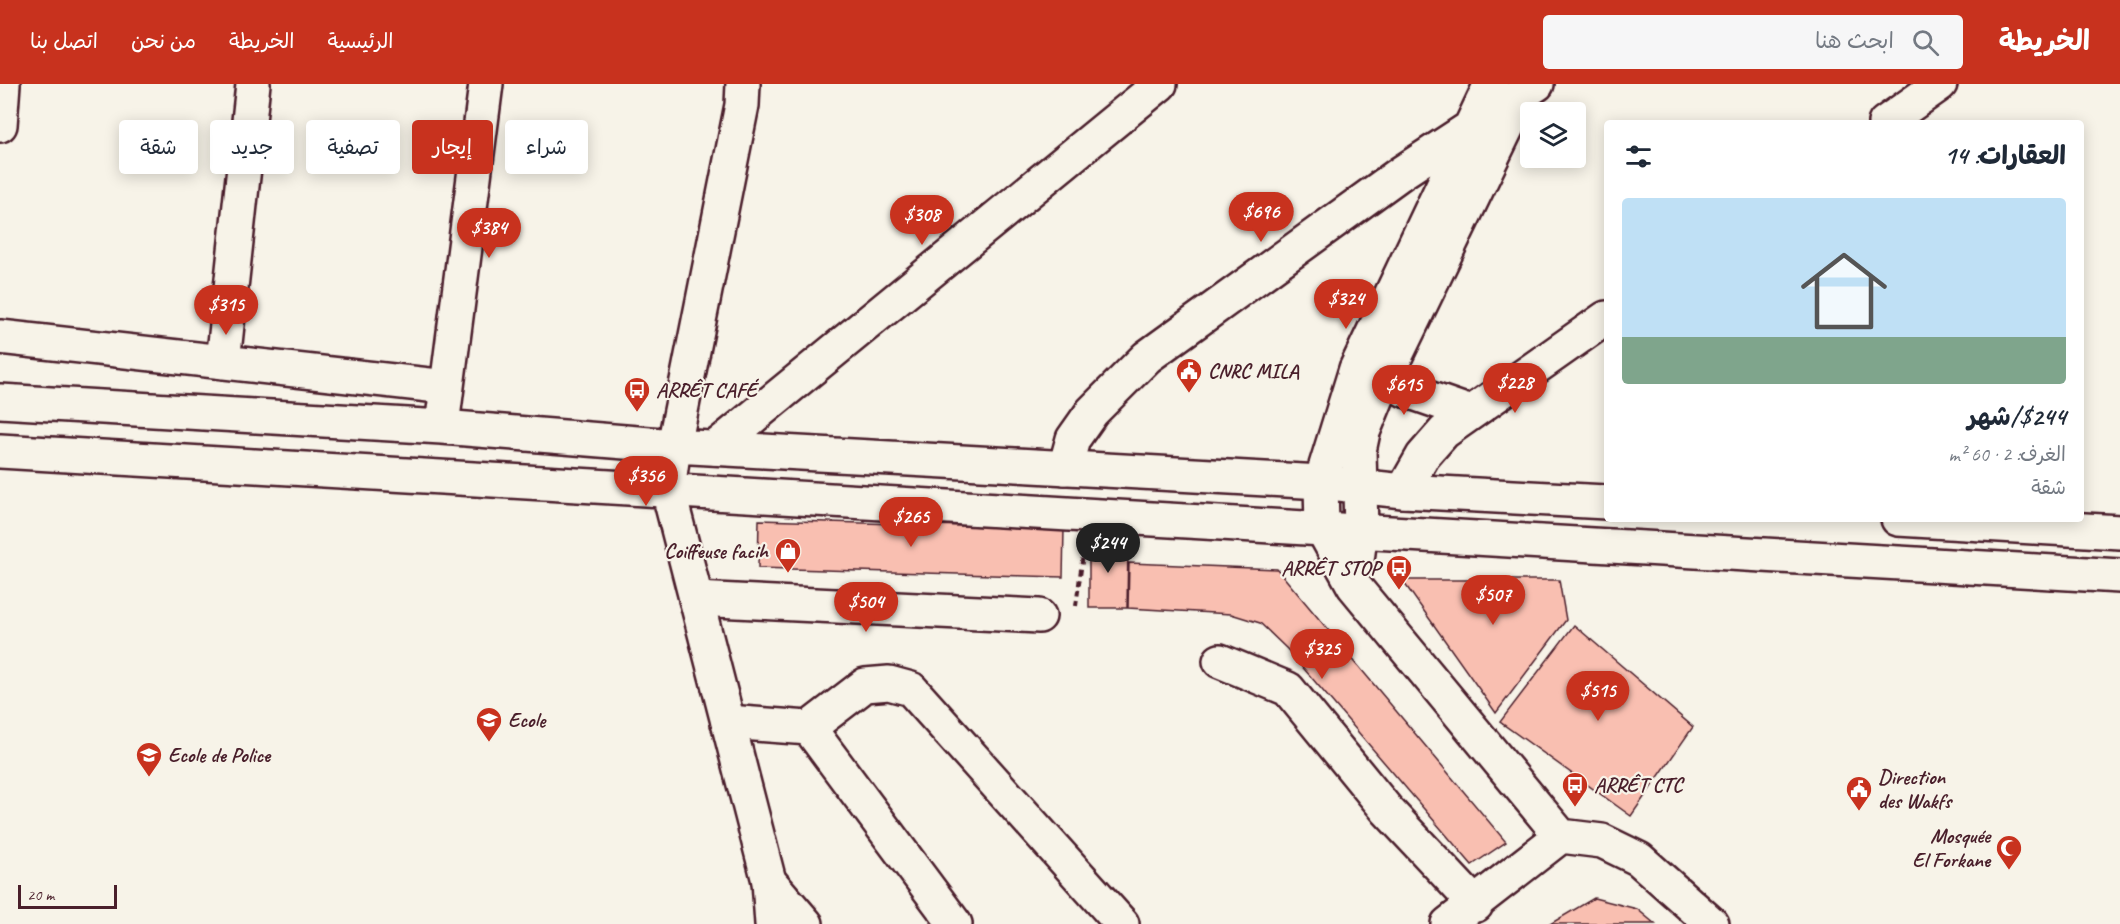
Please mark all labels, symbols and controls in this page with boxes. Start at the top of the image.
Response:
search box [1543,15,1963,69]
text: الخريطة [1999,23,2090,58]
icon: search [1909,26,1942,59]
text: ابحث هنا [1815,27,1894,55]
text: اتصل بنا [30,28,98,54]
text: من نحن [131,28,196,54]
text: الخريطة [229,28,295,54]
text: الرئيسية [328,28,393,54]
map controls [1520,102,1586,168]
button: layers [1520,102,1586,168]
chip: شقة [119,120,198,174]
chip: جديد [210,120,294,174]
chip: تصفية [306,120,400,174]
chip: إيجار [412,120,493,174]
chip: شراء [505,120,588,174]
text: العقارات: 14 [1944,139,2066,172]
icon: filters [1622,140,1655,173]
pin: $696 [1225,192,1297,243]
pin: $308 [886,195,958,246]
text: $696 [1243,199,1279,224]
text: $308 [904,202,940,227]
pin: $384 [453,208,525,259]
text: $384 [471,215,507,240]
icon: home [1790,237,1898,345]
pin: $324 [1310,279,1382,330]
pin: $315 [190,285,262,336]
text: $324 [1328,286,1364,311]
text: $315 [208,292,244,317]
public building icon: CNRC MILA [1174,356,1204,394]
place label: CNRC MILA [1208,358,1300,384]
pin: $228 [1479,363,1551,414]
pin: $615 [1368,365,1440,416]
text: $228 [1497,370,1533,395]
text: $615 [1386,372,1422,397]
bus stop icon: ARRÊT CAFÉ [622,375,652,413]
place label: ARRÊT CAFÉ [656,377,759,403]
text: $244/شهر [1967,400,2066,433]
text: الغرف: 2 · 60 m² [1948,442,2066,467]
pin: $356 [610,456,682,507]
text: $356 [628,463,664,488]
text: شقة [2031,475,2066,500]
pin: $265 [875,497,947,548]
text: $265 [893,504,929,529]
pin: $244 [1072,523,1144,574]
text: $244 [1090,530,1126,555]
shop icon: Coiffeuse facih [773,536,803,574]
place label: Coiffeuse facih [664,538,769,564]
bus stop icon: ARRÊT STOP [1384,553,1414,591]
place label: ARRÊT STOP [1281,555,1383,581]
pin: $507 [1457,575,1529,626]
pin: $504 [830,582,902,633]
text: $507 [1475,582,1511,607]
text: $504 [848,589,884,614]
pin: $325 [1286,629,1358,680]
text: $325 [1304,636,1340,661]
pin: $515 [1562,671,1634,722]
text: $515 [1580,678,1616,703]
school or university icon: Ecole [474,705,504,743]
place label: Ecole [508,707,547,733]
school or university icon: Ecole de Police [134,740,164,778]
place label: Ecole de Police [168,742,272,768]
place label: Direction des Wakfs [1878,764,1954,814]
bus stop icon: ARRÊT CTC [1560,770,1590,808]
place label: ARRÊT CTC [1594,772,1685,798]
public building icon: Direction des Wakfs [1844,774,1874,812]
place label: Mosquée El Forkane [1912,823,1992,873]
mosque icon: Mosquée El Forkane [1994,833,2024,871]
scale bar [18,882,117,910]
text: 20 m [27,885,54,905]

